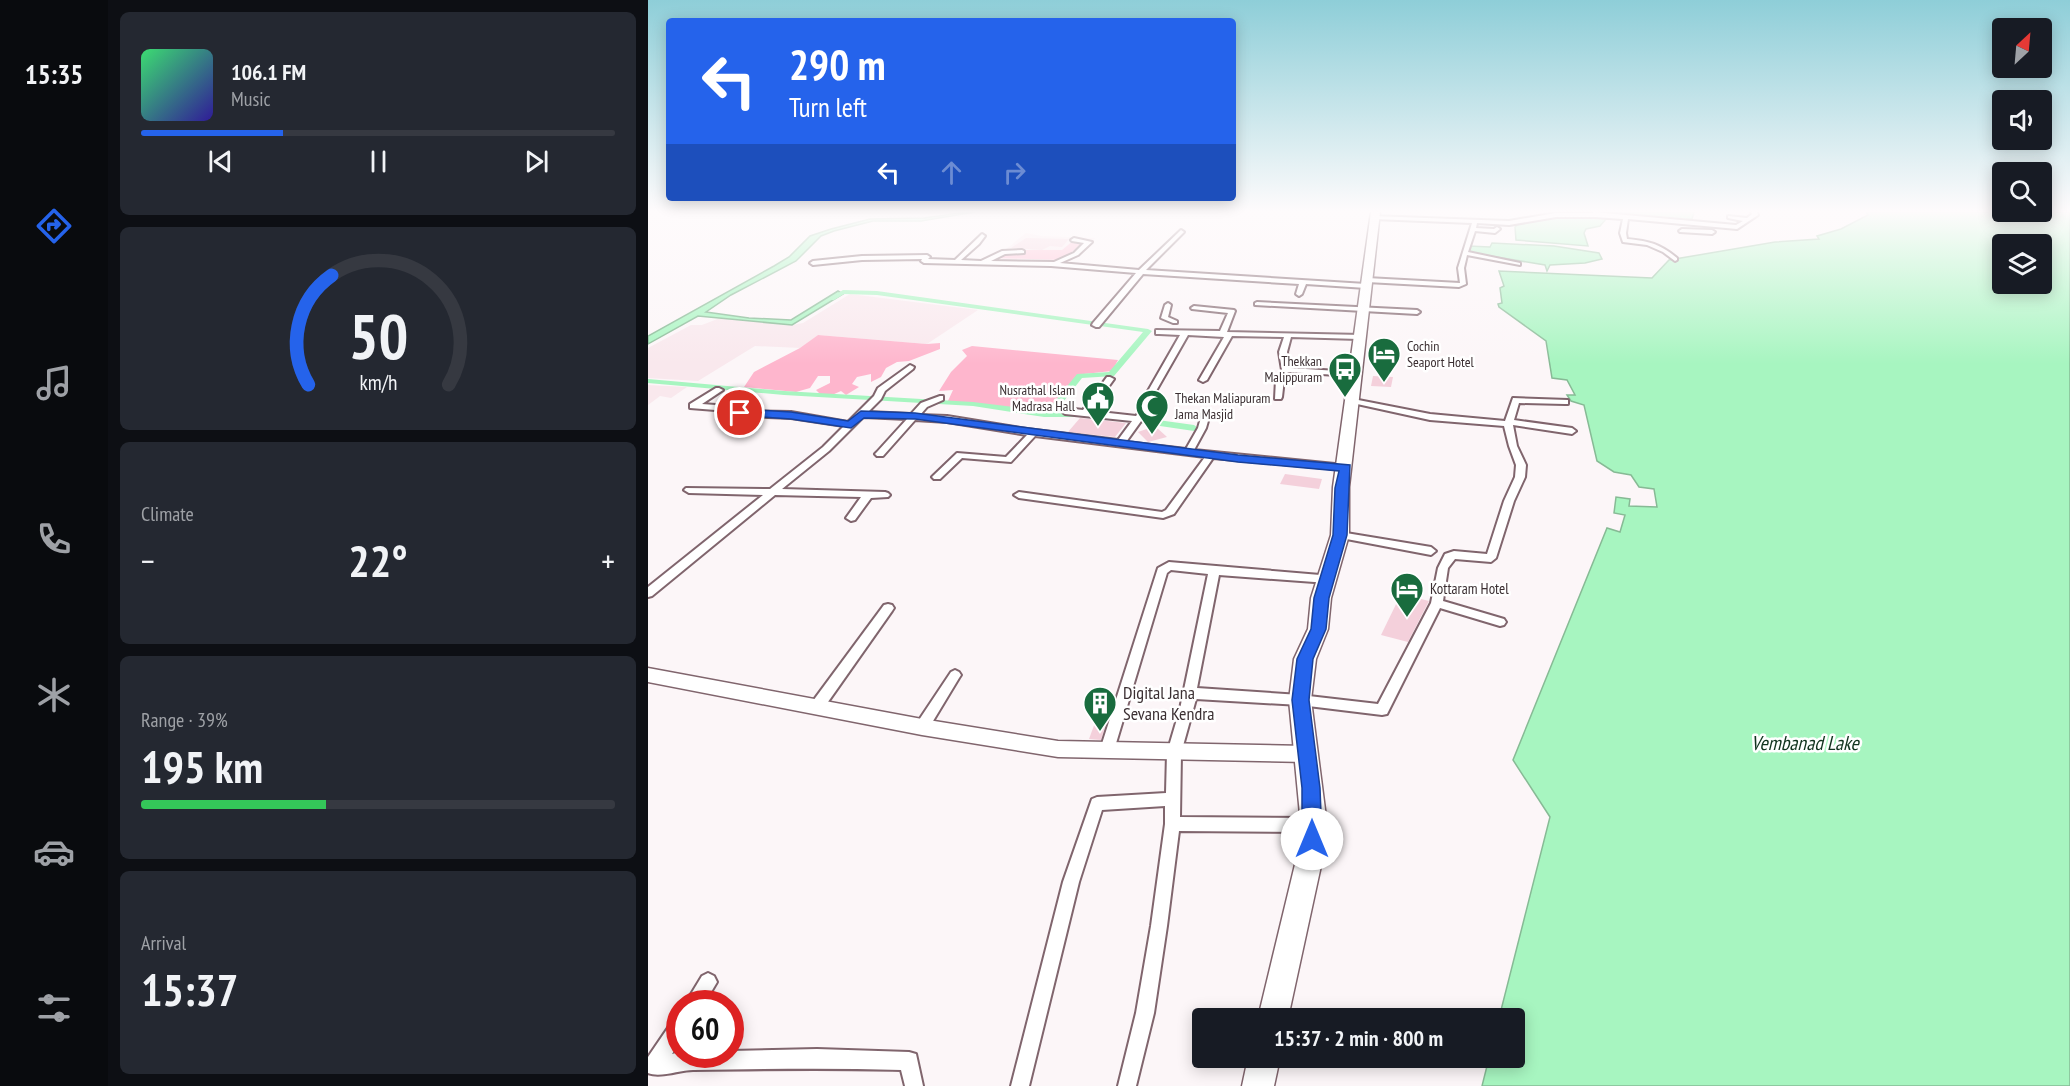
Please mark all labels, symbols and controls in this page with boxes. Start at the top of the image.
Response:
north arrow [1992,18,2052,78]
map controls [1992,18,2052,294]
text: 290 m [789,37,886,92]
icon: left [690,42,768,120]
text: 15:35 [25,57,83,91]
text: 106.1 FM [231,58,306,86]
text: Music [231,86,271,112]
text: Turn left [789,90,867,124]
button: sound [1992,90,2052,150]
icon: previous [204,145,237,178]
icon: pause [362,145,395,178]
icon: next [520,145,553,178]
icon: left [872,156,905,189]
icon: ahead [935,156,968,189]
icon: right [998,156,1031,189]
button: search [1992,162,2052,222]
icon: directions [33,205,75,247]
button: layers [1992,234,2052,294]
text: 50 [348,295,408,376]
hotel icon: Cochin Seaport Hotel [1366,336,1402,383]
place label: Cochin Seaport Hotel [1407,337,1475,371]
bus stop icon: Thekkan Malippuram [1327,351,1363,398]
place label: Thekkan Malippuram [1264,352,1322,386]
icon: music [33,362,75,404]
text: km/h [359,369,397,397]
public building icon: Nusrathal Islam Madrasa Hall [1080,380,1116,427]
place label: Nusrathal Islam Madrasa Hall [999,381,1076,415]
pin [714,387,765,438]
mosque icon: Thekan Maliapuram Jama Masjid [1134,388,1170,435]
place label: Thekan Maliapuram Jama Masjid [1174,389,1270,423]
icon: arrive [723,396,756,429]
text: Climate [141,501,194,527]
icon: phone [33,518,75,560]
text: 22° [348,531,408,589]
text: − [141,539,155,582]
text: + [601,539,615,582]
hotel icon: Kottaram Hotel [1389,571,1425,618]
place label: Kottaram Hotel [1430,579,1509,598]
icon: climate [33,674,75,716]
place label: Digital Jana Sevana Kendra [1123,681,1214,725]
building icon: Digital Jana Sevana Kendra [1082,685,1118,732]
text: Range · 39% [141,707,228,733]
water label: Vembanad Lake [1751,730,1861,756]
text: 195 km [141,737,263,795]
position arrow [1280,807,1344,871]
icon: car [33,831,75,873]
text: Arrival [141,930,186,956]
text: 15:37 [141,960,238,1018]
icon: filters [33,987,75,1029]
speed limit sign: 60 [666,990,744,1068]
text: 15:37 · 2 min · 800 m [1274,1024,1443,1052]

